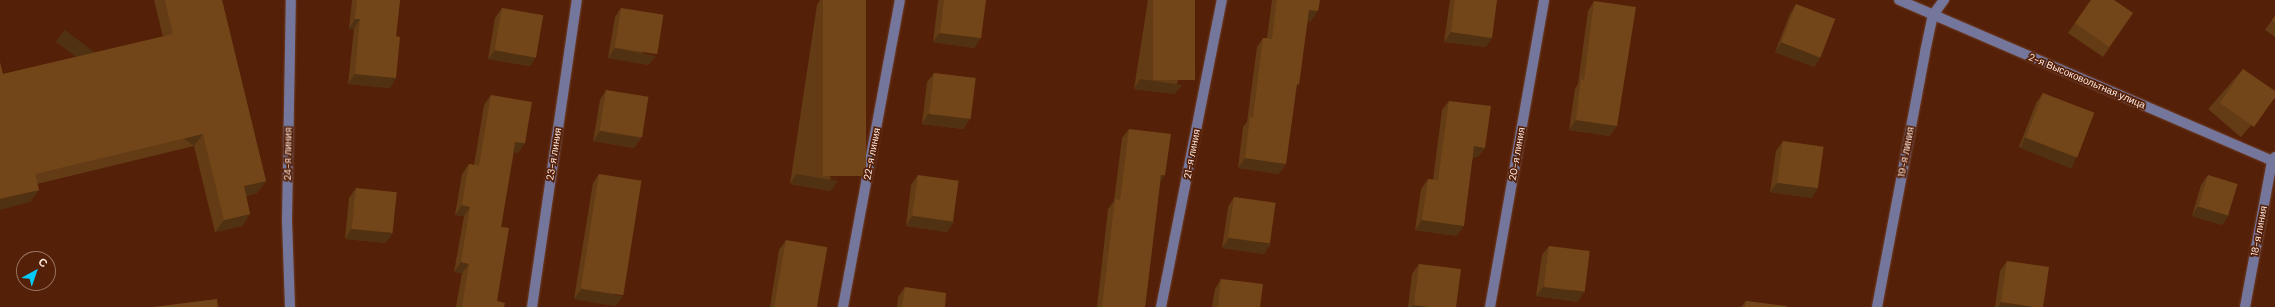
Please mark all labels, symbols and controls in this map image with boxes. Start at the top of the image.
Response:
street label: 2-я Высоковольтная улица [2027,51,2147,111]
street label: 20-я линия [1506,126,1528,182]
street label: 19-я линия [1895,126,1917,178]
street label: 24-я линия [282,127,294,181]
street label: 23-я линия [544,127,564,181]
street label: 22-я линия [861,127,883,181]
street label: 21-я линия [1181,128,1203,180]
street label: 18-я линия [2248,205,2270,257]
north arrow [16,251,56,291]
text: С [36,255,51,270]

